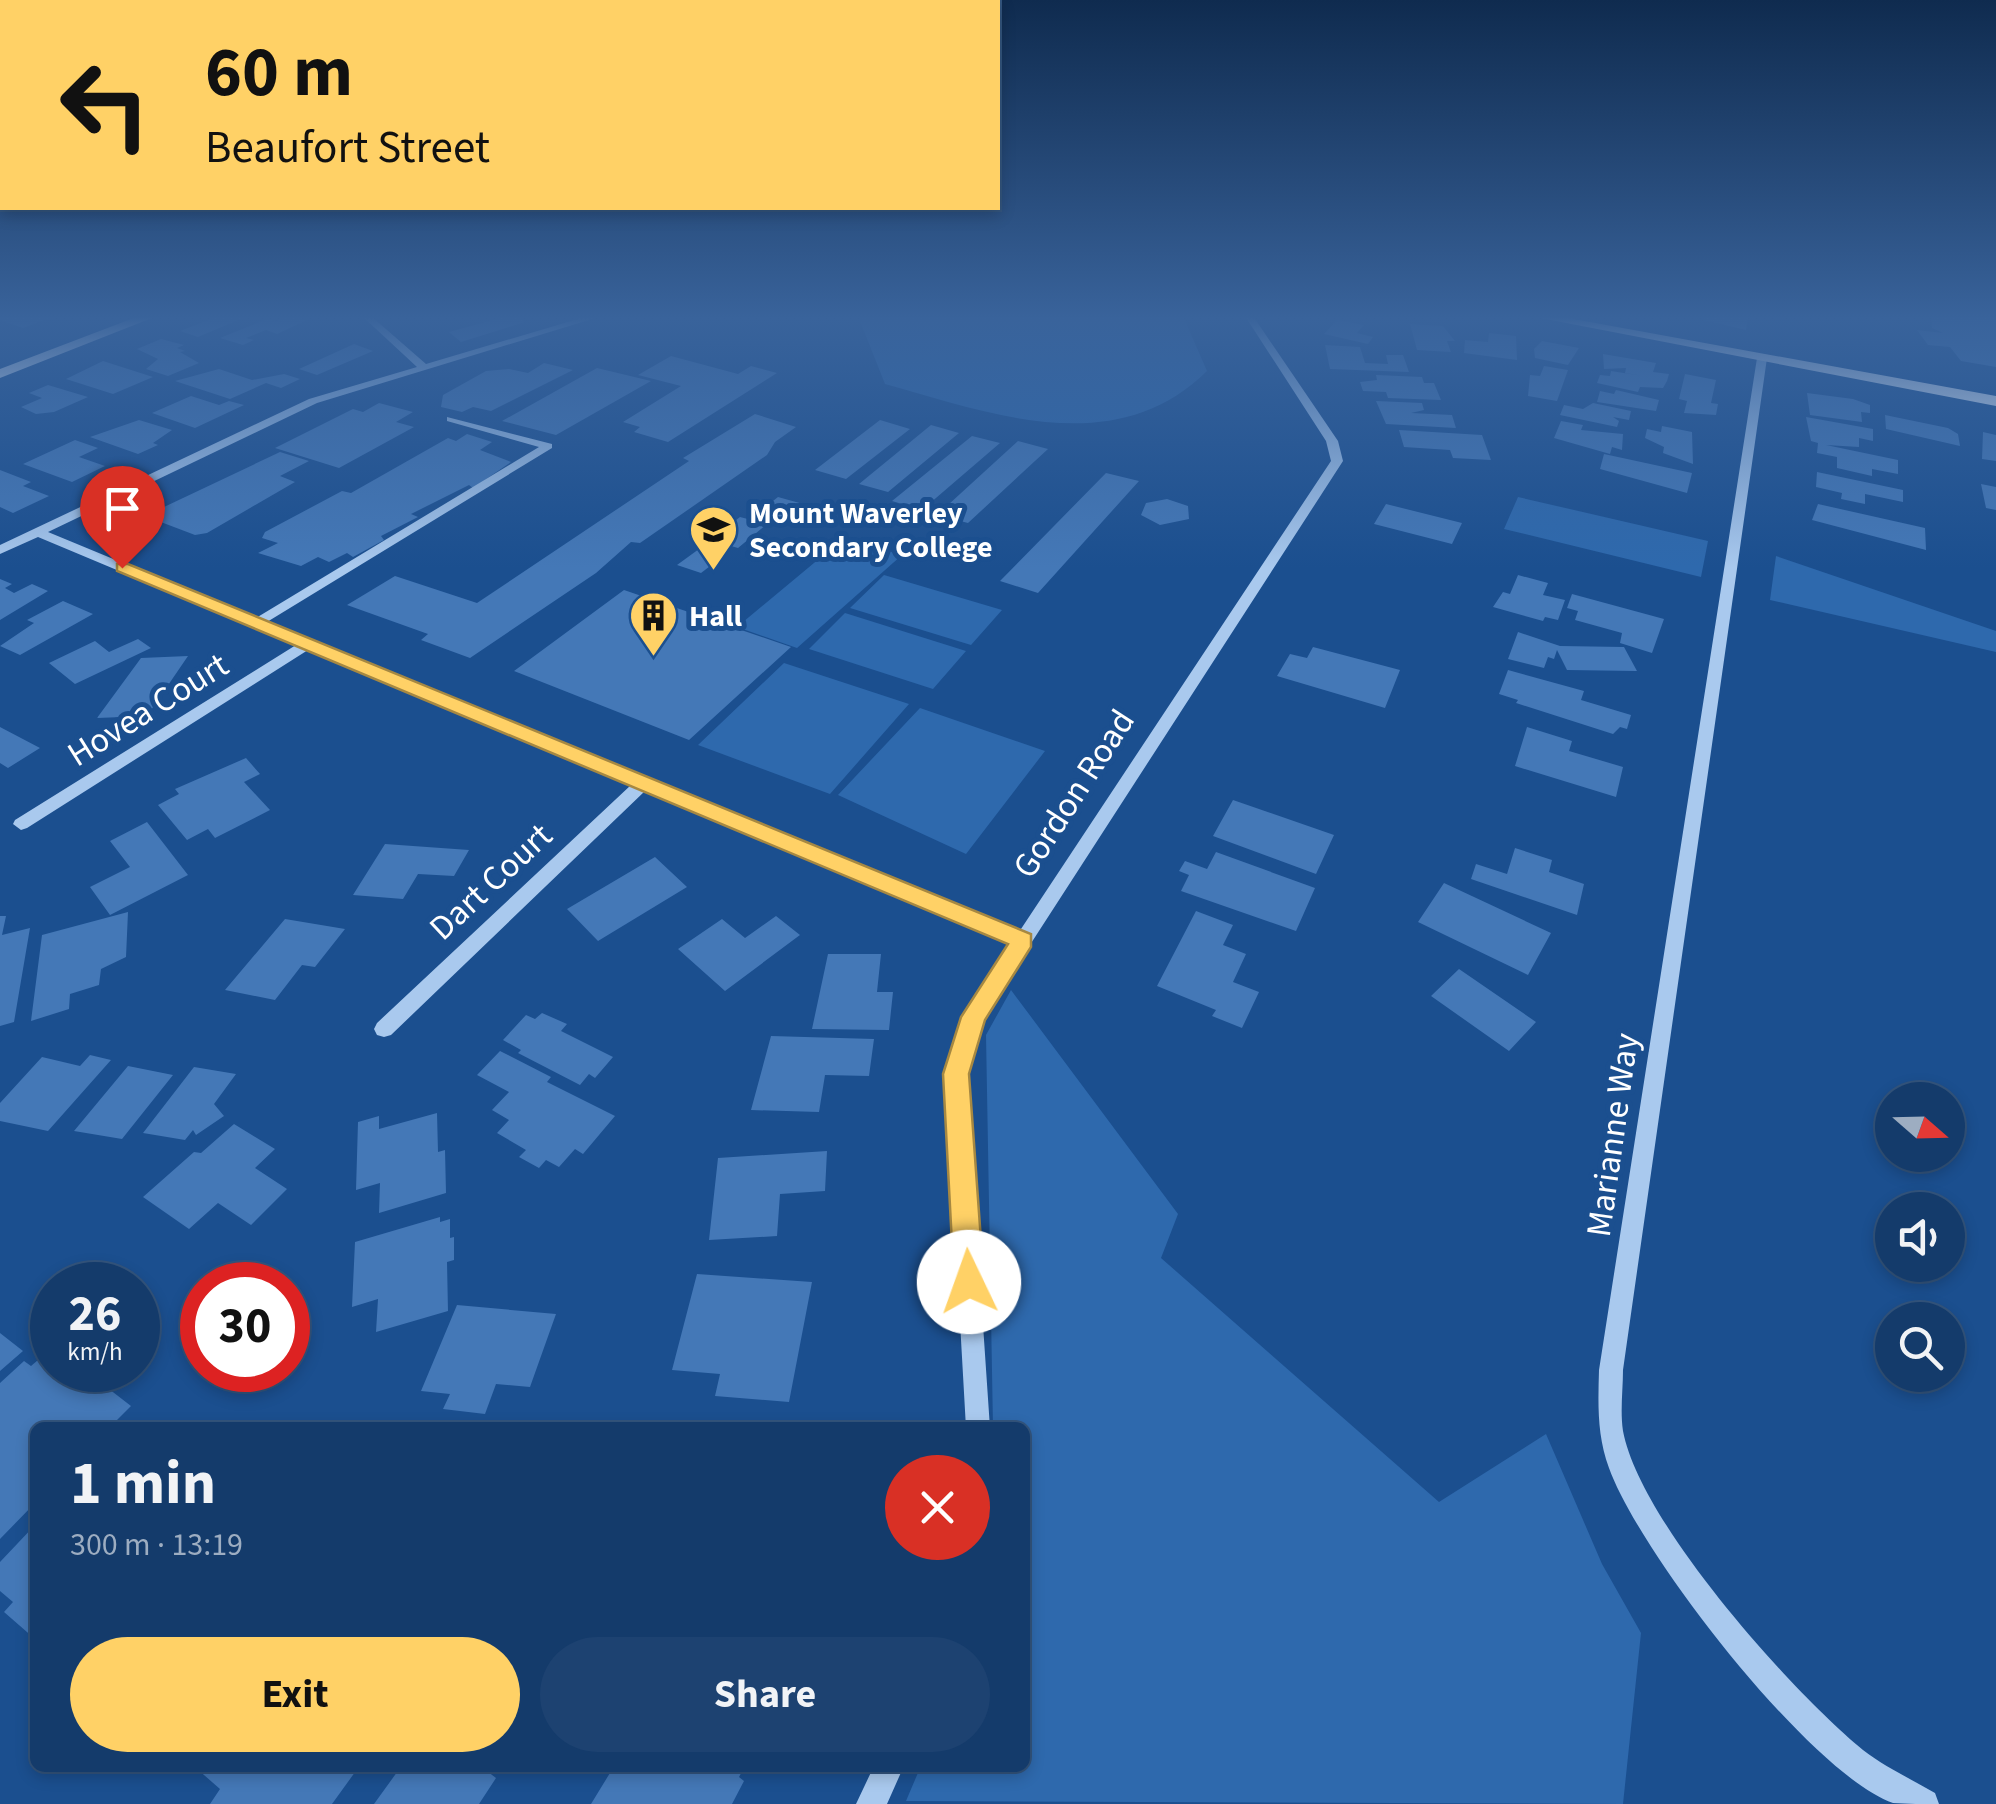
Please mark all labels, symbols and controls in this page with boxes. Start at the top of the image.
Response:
text: 60 m [205,23,353,123]
icon: left [40,40,170,170]
text: Beaufort Street [205,116,490,180]
pin [80,466,165,569]
icon: arrive [95,481,150,536]
place label: Mount Waverley Secondary College [749,492,993,569]
school or university icon: Mount Waverley Secondary College [688,504,740,572]
building icon: Hall [628,590,680,658]
place label: Hall [689,595,743,638]
street label: Hovea Court [58,641,238,779]
street label: Gordon Road [1001,700,1147,888]
street label: Dart Court [418,812,564,952]
street label: Marianne Way [1574,1030,1652,1240]
north arrow [1875,1082,1965,1172]
map controls [1875,1082,1965,1392]
button: sound [1875,1192,1965,1282]
position arrow [917,1230,1021,1334]
speed limit sign: 30 [180,1262,310,1392]
text: 26 [69,1279,121,1350]
button: search [1875,1302,1965,1392]
text: km/h [67,1334,123,1370]
text: 1 min [70,1442,216,1527]
button: close [885,1455,990,1560]
text: 300 m · 13:19 [70,1522,243,1568]
button: Exit [70,1637,520,1752]
button: Share [540,1637,990,1752]

